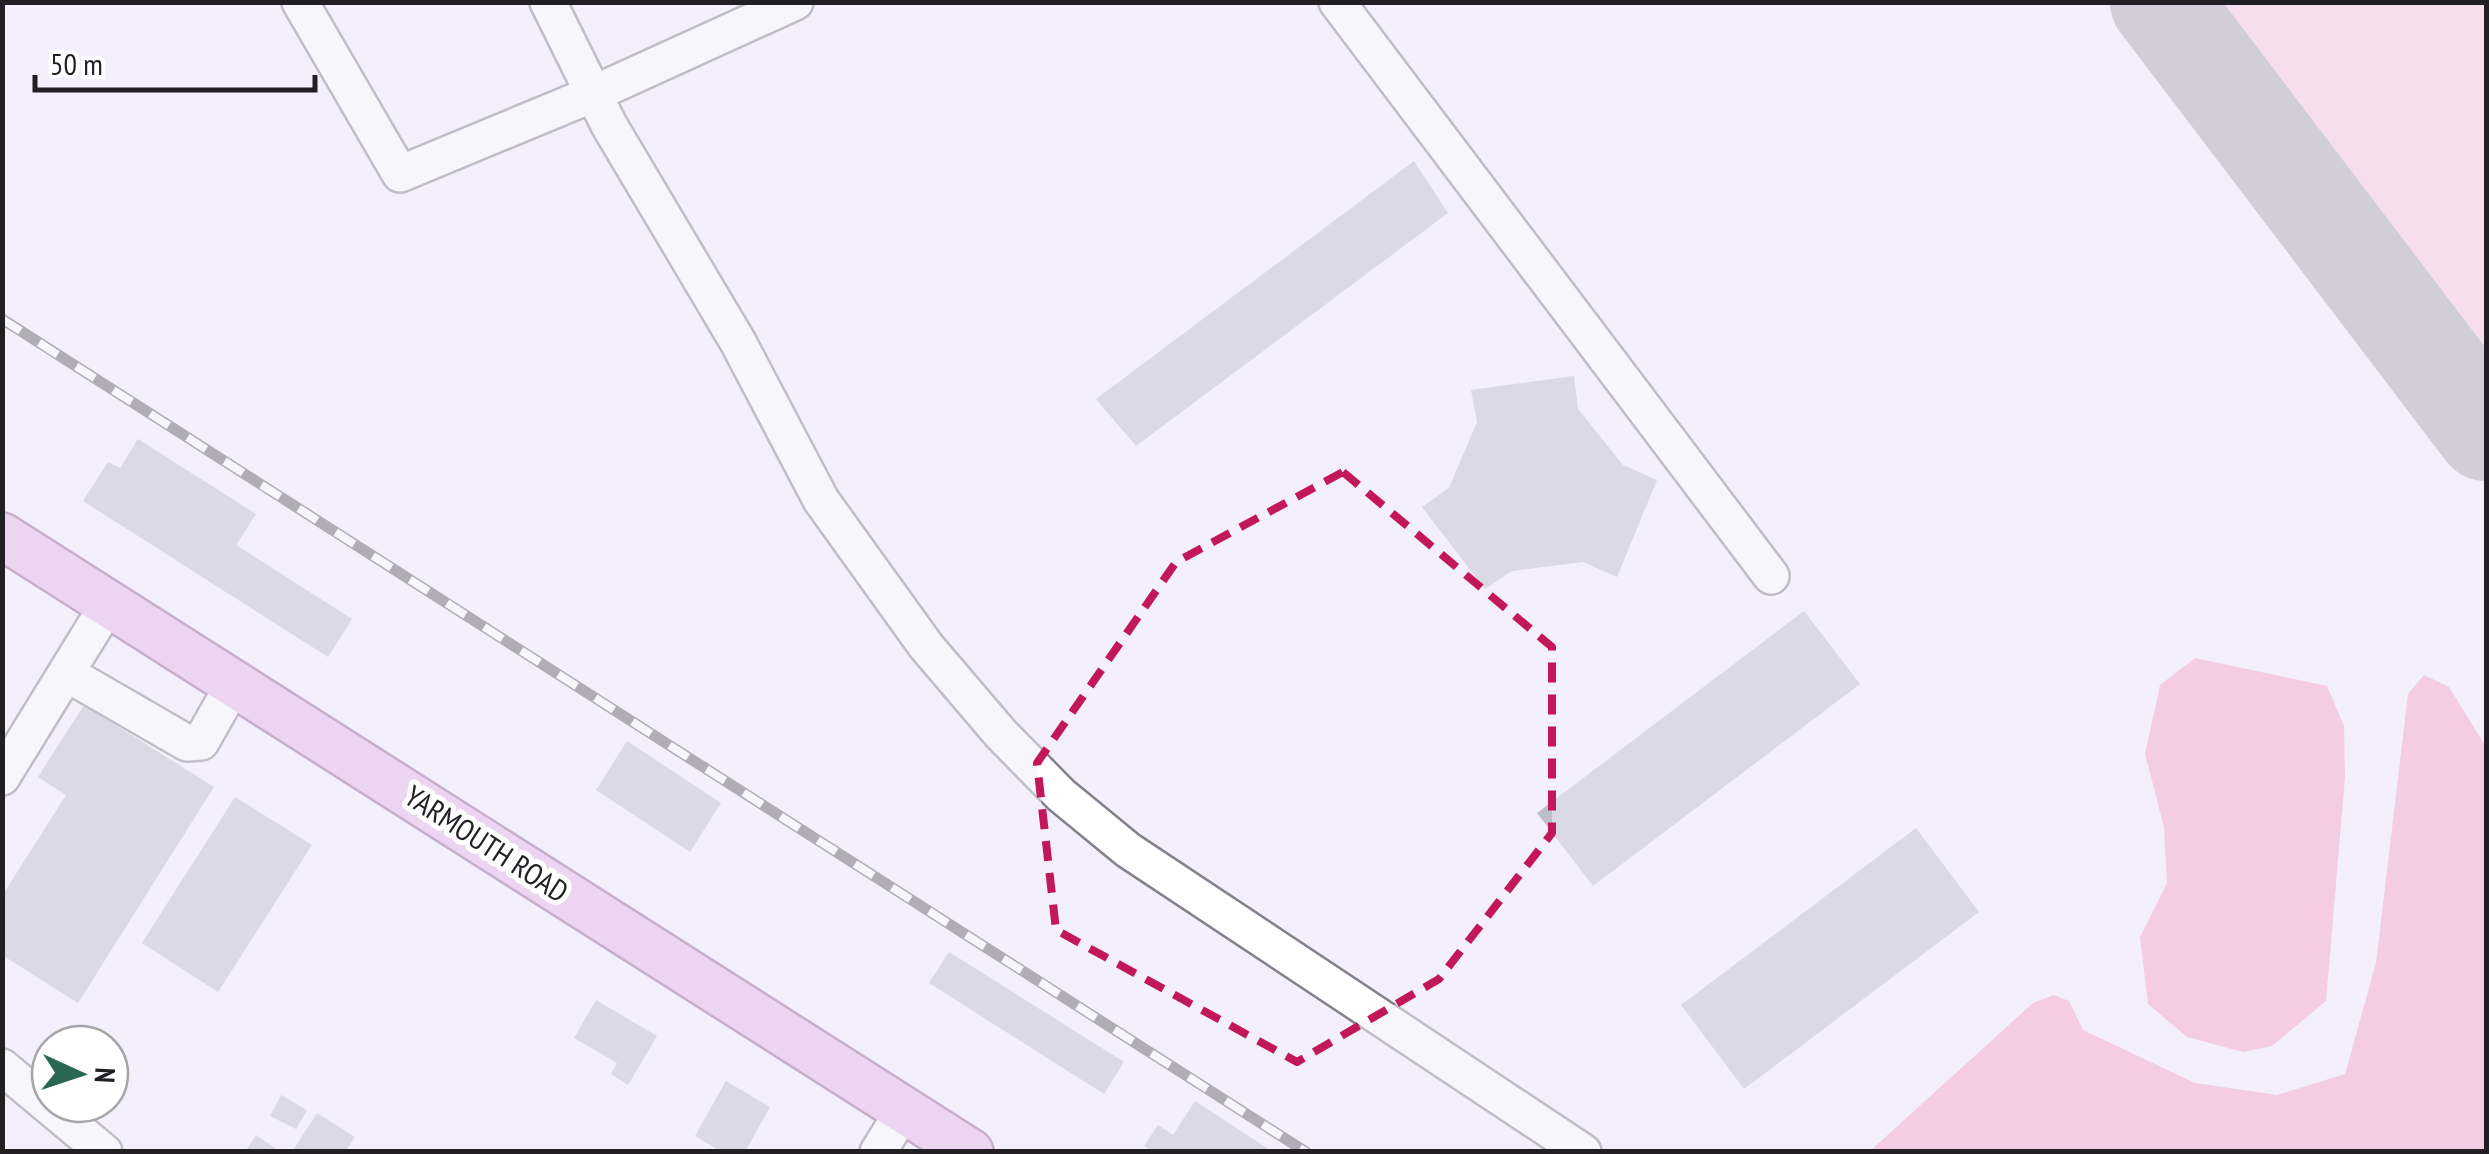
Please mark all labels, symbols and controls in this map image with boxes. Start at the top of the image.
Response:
scale bar [35,30,315,92]
text: 50 m [50,44,103,83]
street label: YARMOUTH ROAD [398,776,576,910]
north arrow [30,1024,130,1124]
text: N [87,1067,124,1084]

